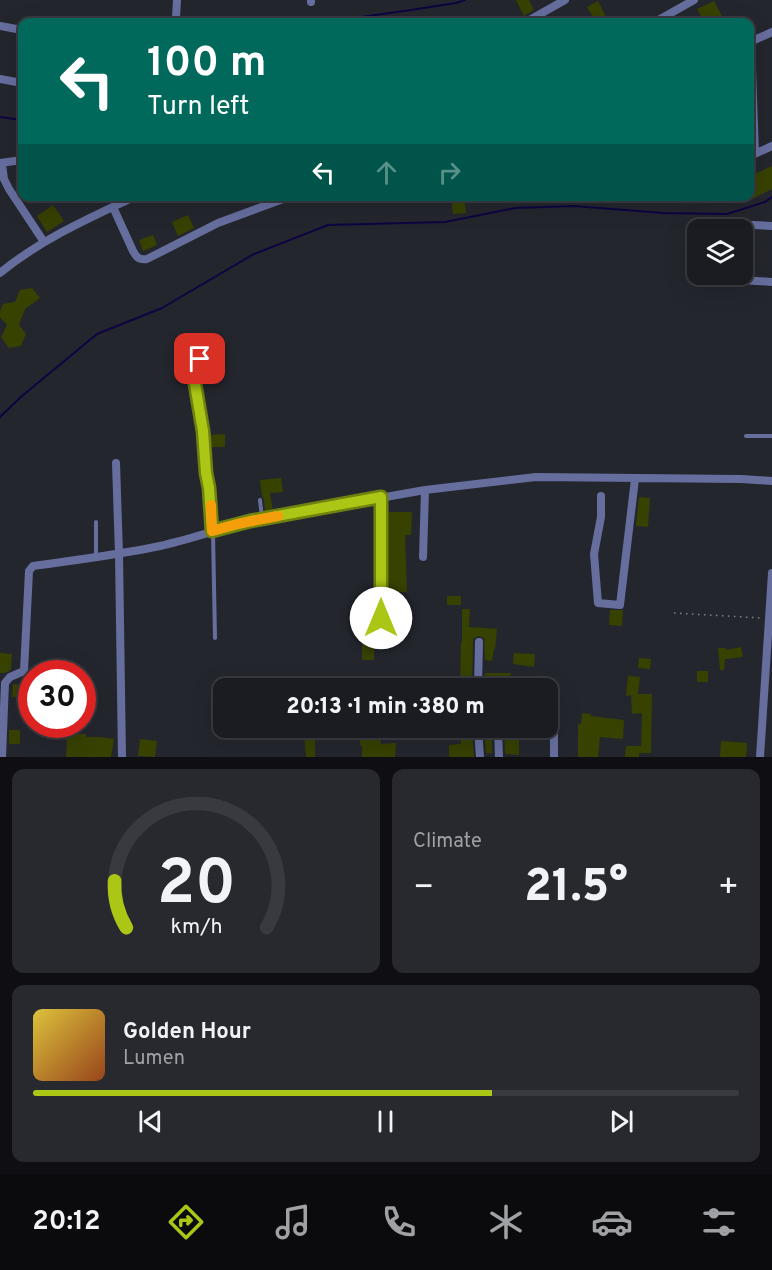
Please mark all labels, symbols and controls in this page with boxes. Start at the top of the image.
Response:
text: 100 m [147,38,266,91]
icon: left [48,42,126,120]
text: Turn left [147,90,249,124]
icon: left [307,156,340,189]
icon: ahead [370,156,403,189]
icon: right [433,156,466,189]
map controls [687,219,753,285]
button: layers [687,219,753,285]
pin [174,333,225,384]
icon: arrive [183,342,216,375]
position arrow [349,586,413,650]
speed limit sign: 30 [18,660,96,738]
text: 20:13 · 1 min · 380 m [286,694,485,721]
text: Climate [413,829,482,855]
text: 20 [156,847,236,926]
text: 21.5° [524,860,628,917]
text: − [413,868,434,910]
text: + [718,868,739,910]
text: km/h [170,914,222,941]
text: Golden Hour [123,1019,251,1046]
text: Lumen [123,1046,185,1072]
icon: previous [134,1105,167,1138]
icon: pause [369,1105,402,1138]
icon: next [605,1105,638,1138]
icon: directions [165,1201,207,1243]
icon: music [272,1201,314,1243]
icon: phone [378,1201,420,1243]
icon: climate [485,1201,527,1243]
icon: car [591,1201,633,1243]
icon: filters [698,1201,740,1243]
text: 20:12 [32,1205,100,1239]

